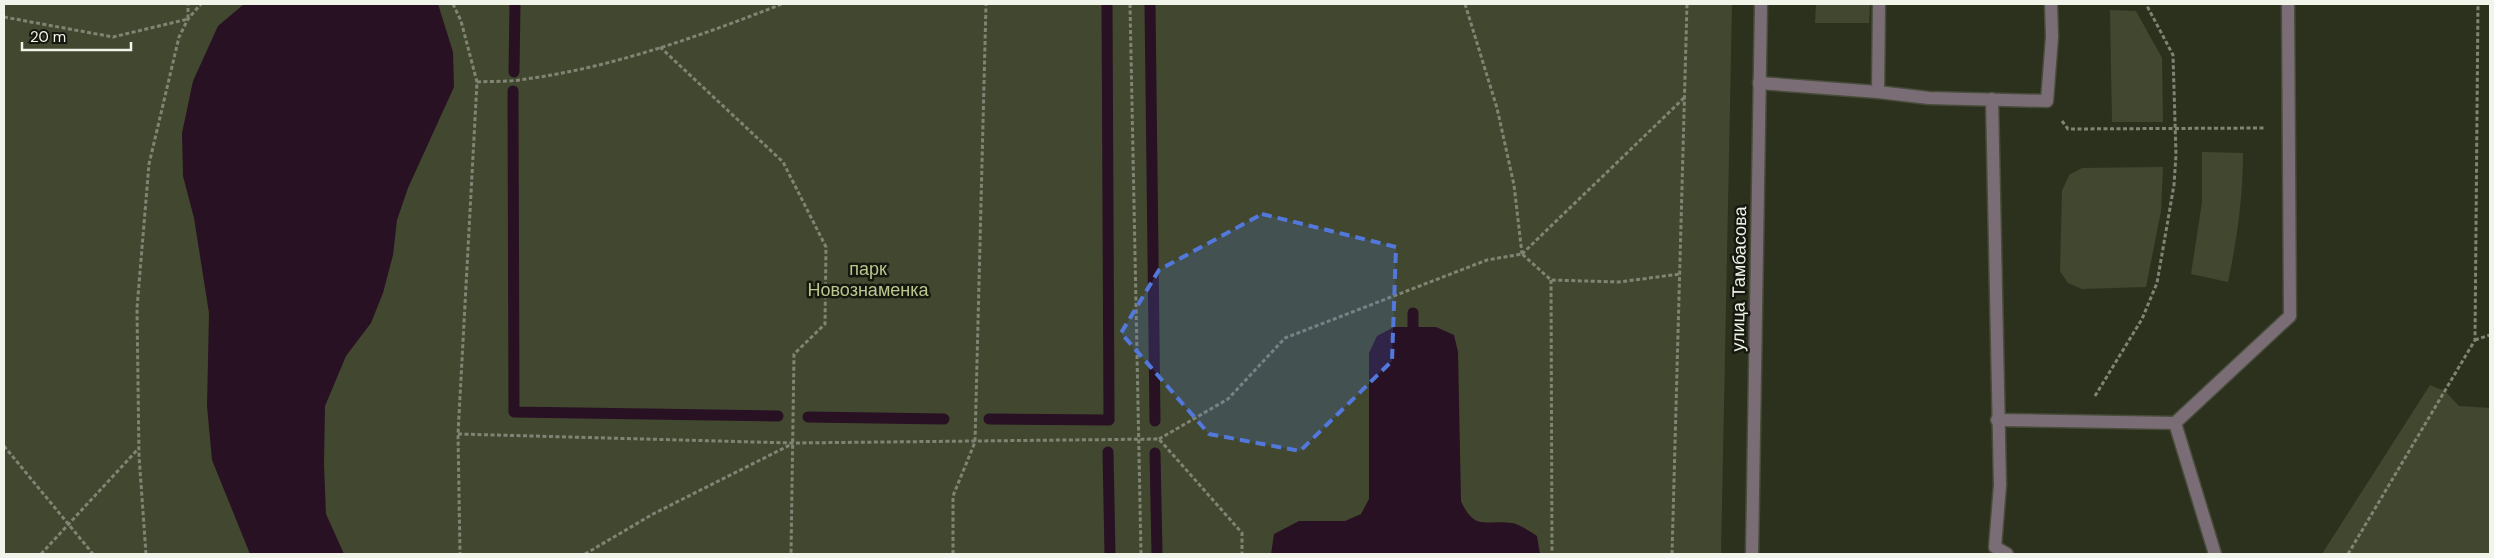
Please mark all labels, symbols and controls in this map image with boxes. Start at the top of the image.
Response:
scale bar [22,20,131,52]
text: 20 m [30,27,66,47]
street label: улица Тамбасова [1726,205,1752,352]
park label: парк Новознаменка [808,257,929,302]

